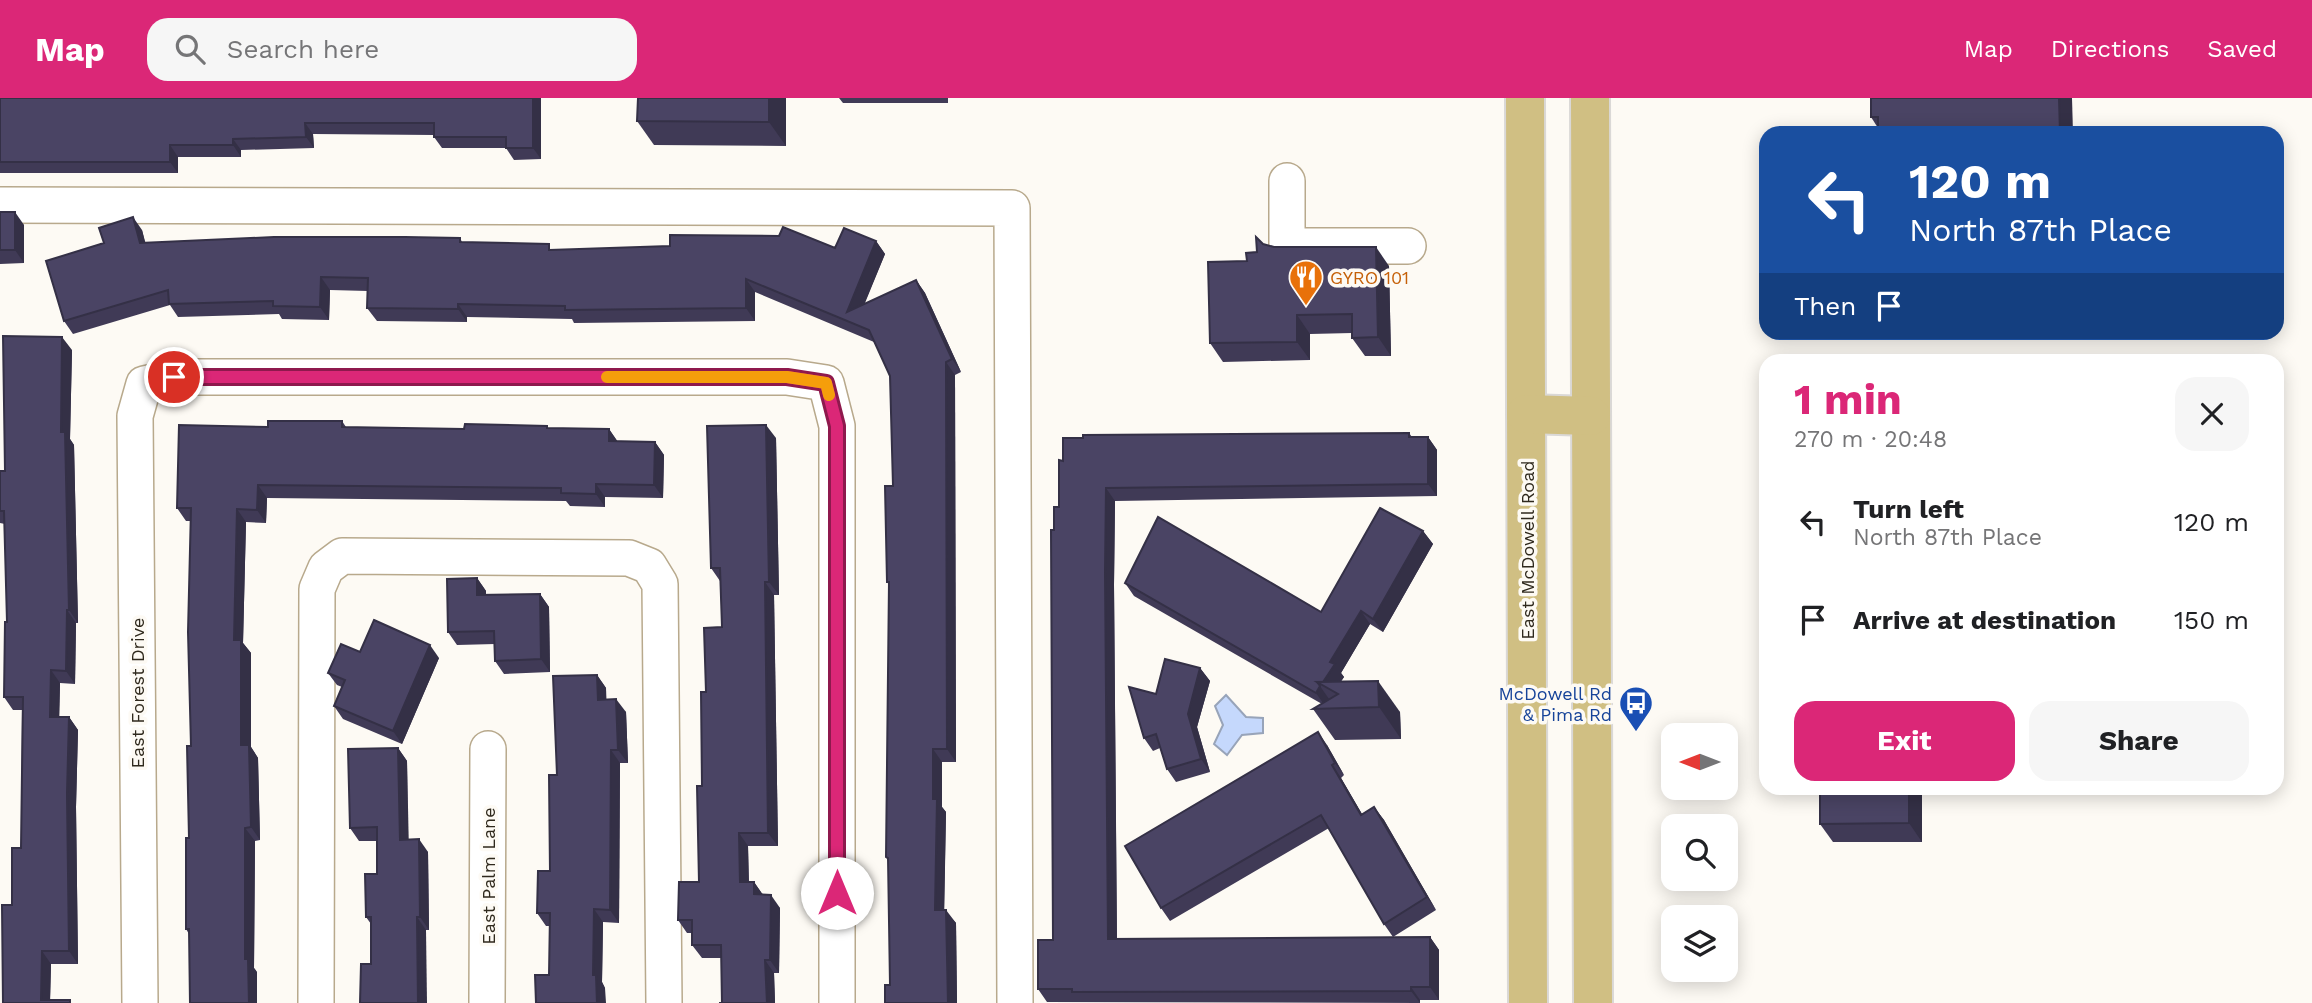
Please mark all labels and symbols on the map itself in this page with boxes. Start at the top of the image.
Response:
restaurant icon: GYRO 101 [1287,258,1325,307]
place label: GYRO 101 [1330,267,1409,288]
pin [144,347,204,407]
street label: East McDowell Road [1517,460,1538,640]
street label: East Forest Drive [127,617,148,769]
place label: McDowell Rd & Pima Rd [1499,683,1612,725]
bus stop icon: McDowell Rd & Pima Rd [1617,684,1655,733]
north arrow [1661,723,1738,800]
street label: East Palm Lane [478,807,499,945]
position arrow [800,856,874,930]

